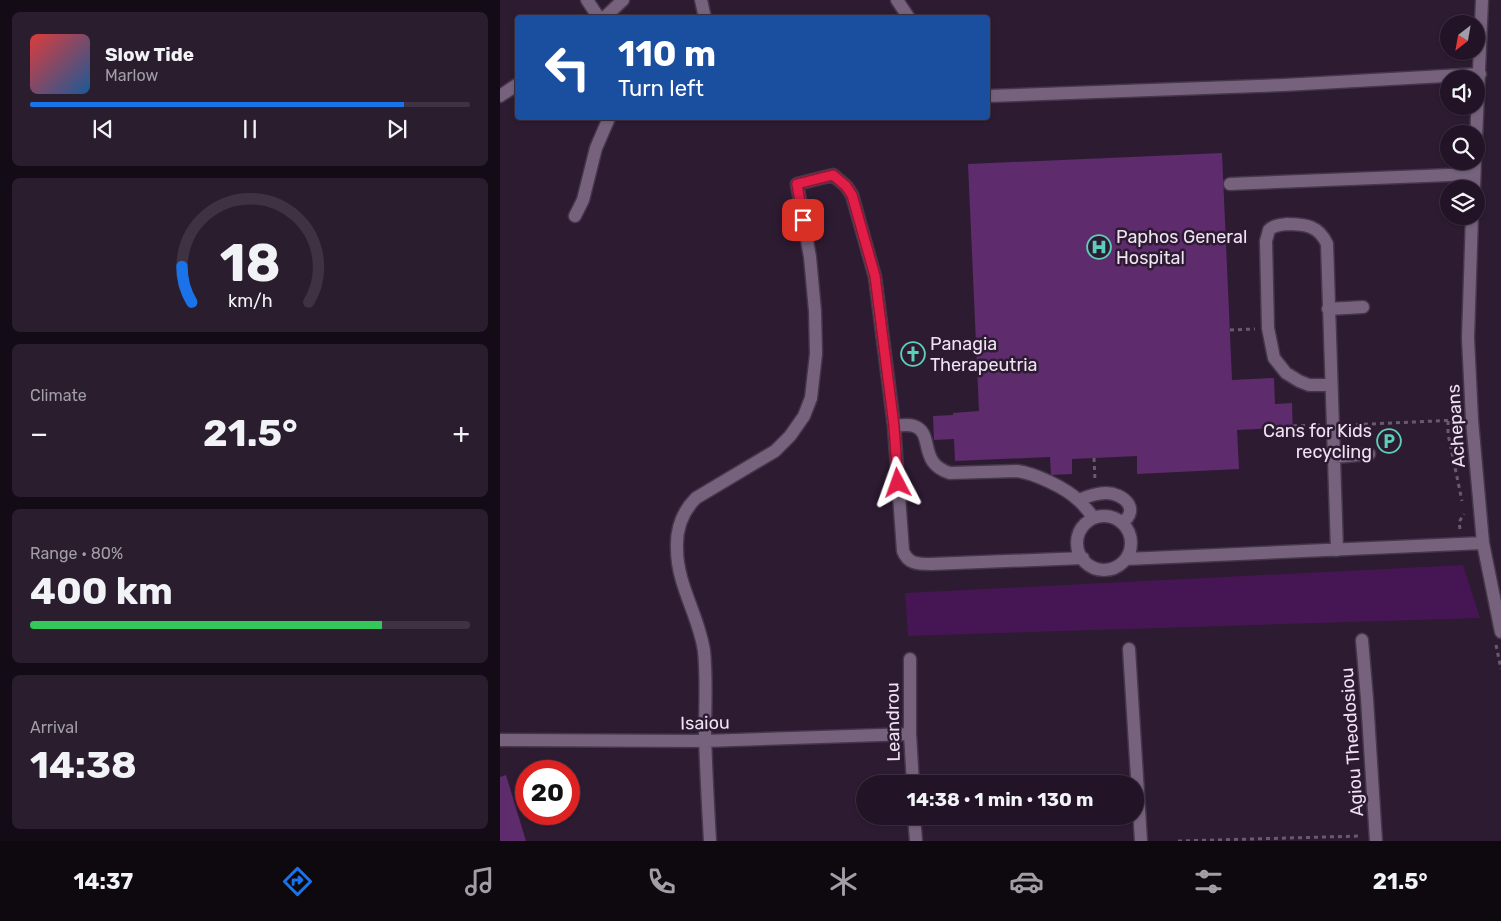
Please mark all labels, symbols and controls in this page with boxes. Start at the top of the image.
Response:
north arrow [1440,15,1485,60]
map controls [1440,15,1485,225]
text: 110 m [618,33,716,75]
icon: left [535,35,600,100]
text: Slow Tide [105,43,194,66]
text: Marlow [105,66,158,85]
button: sound [1440,70,1485,115]
text: Turn left [618,75,704,102]
icon: previous [89,115,117,143]
icon: pause [236,115,264,143]
icon: next [383,115,411,143]
button: search [1440,125,1485,170]
button: layers [1440,180,1485,225]
pin [782,199,824,241]
icon: arrive [789,206,817,234]
place label: Paphos General Hospital [1116,226,1247,269]
text: 18 [219,232,281,294]
hospital icon: Paphos General Hospital [1086,234,1112,260]
text: km/h [228,290,272,311]
place label: Panagia Therapeutria [930,333,1038,376]
church icon: Panagia Therapeutria [900,341,926,367]
street label: Achepans [1442,383,1470,469]
text: Climate [30,386,87,405]
text: 21.5° [203,410,298,456]
text: − [30,417,48,450]
text: + [453,417,470,450]
place label: Cans for Kids recycling [1263,420,1372,463]
parking icon: Cans for Kids recycling [1376,428,1402,454]
position arrow [871,456,923,508]
text: Range · 80% [30,544,123,563]
text: 400 km [30,568,173,614]
street label: Agiou Theodosiou [1336,667,1368,817]
street label: Leandrou [881,682,905,762]
street label: Isaiou [680,712,730,734]
text: Arrival [30,718,78,737]
text: 14:38 [30,742,137,788]
speed limit sign: 20 [515,760,580,825]
text: 14:38 · 1 min · 130 m [907,788,1093,811]
icon: directions [280,864,315,899]
icon: music [462,864,497,899]
icon: phone [644,864,679,899]
icon: climate [826,864,861,899]
icon: car [1009,864,1044,899]
icon: filters [1191,864,1226,899]
text: 14:37 [74,868,133,895]
text: 21.5° [1373,868,1427,895]

